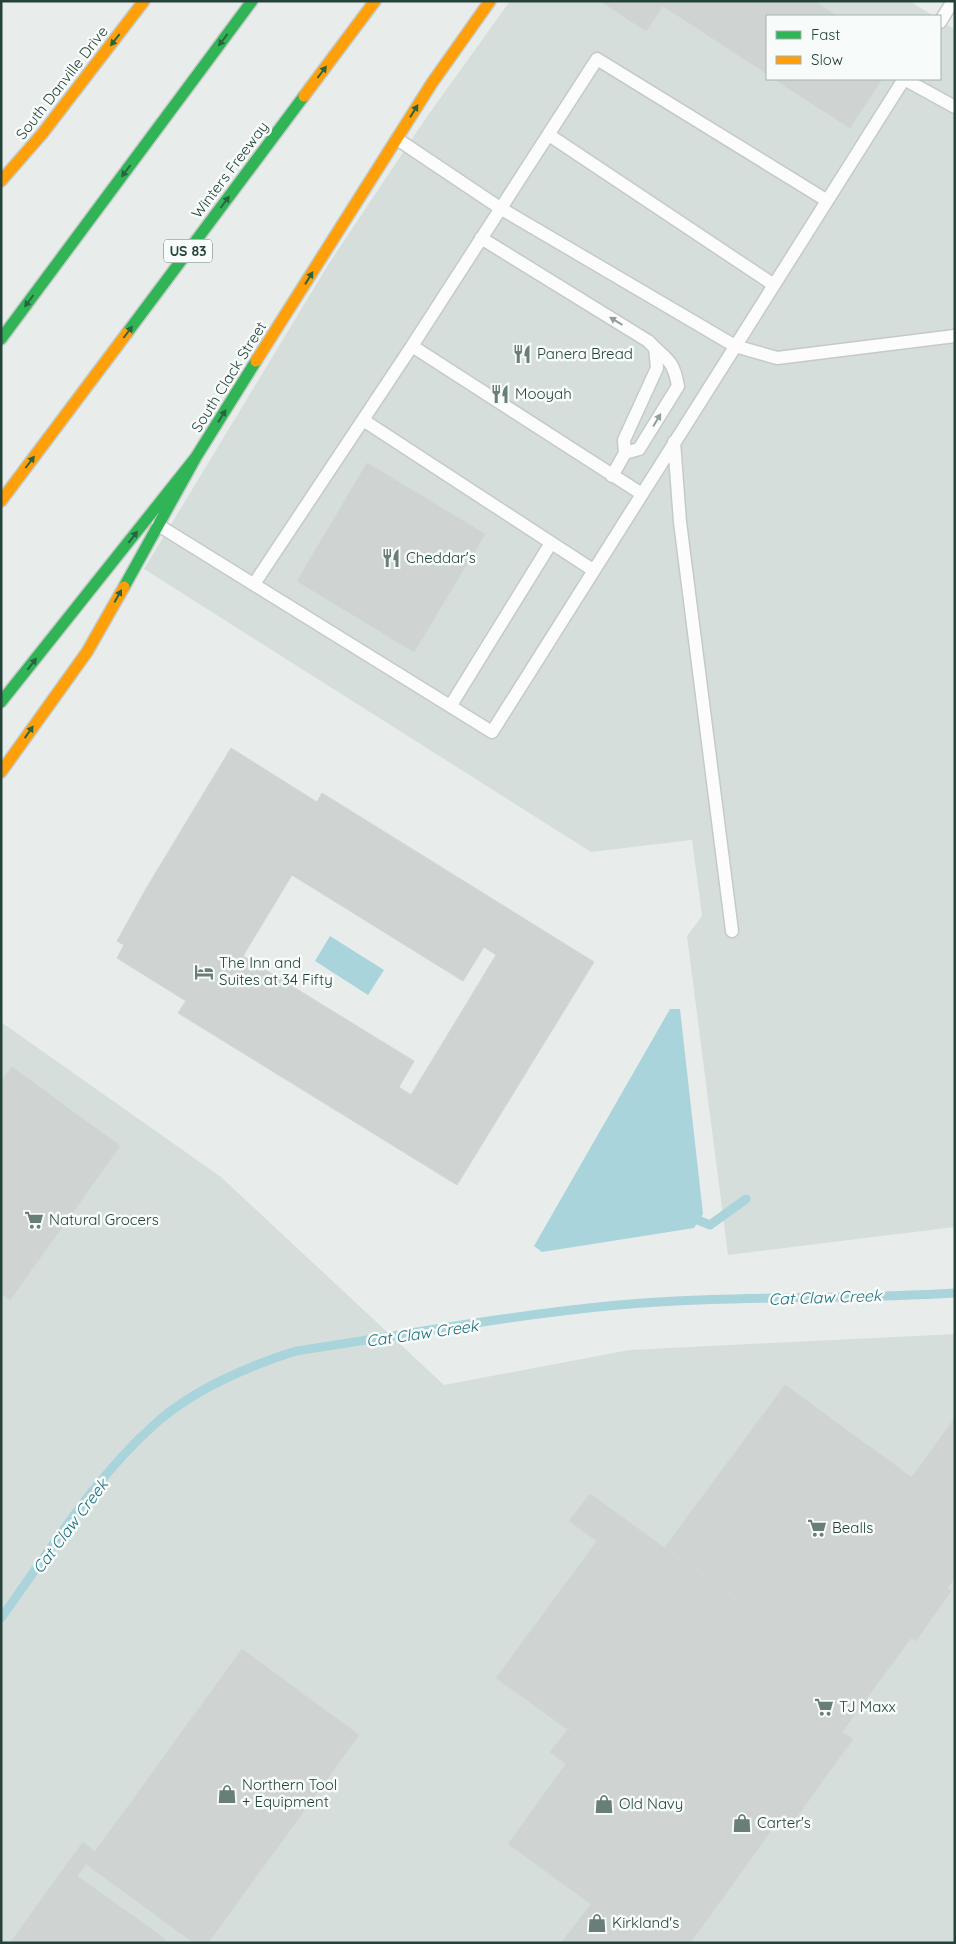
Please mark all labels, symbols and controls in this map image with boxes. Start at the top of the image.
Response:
legend [766,15,941,80]
street label: South Danville Drive [11,22,112,143]
text: Fast [811,25,840,44]
one-way arrow [109,33,120,46]
one-way arrow [218,33,228,47]
text: Slow [811,50,843,69]
one-way arrow [317,66,328,79]
one-way arrow [410,104,419,118]
street label: Winters Freeway [187,117,272,222]
one-way arrow [121,164,131,178]
one-way arrow [220,195,230,209]
road number: US 83 [164,240,212,262]
one-way arrow [304,272,314,285]
one-way arrow [24,294,34,308]
one-way arrow [609,316,622,325]
street label: South Clack Street [187,318,270,436]
one-way arrow [122,326,133,339]
restaurant icon: Panera Bread [511,343,533,365]
place label: Panera Bread [537,344,633,363]
restaurant icon: Mooyah [489,383,511,405]
place label: Mooyah [515,384,572,403]
one-way arrow [218,409,227,422]
one-way arrow [652,414,661,427]
one-way arrow [25,456,36,469]
one-way arrow [127,531,138,544]
restaurant icon: Cheddar's [380,547,402,569]
place label: Cheddar's [406,548,476,567]
one-way arrow [114,589,122,604]
one-way arrow [26,658,37,671]
one-way arrow [24,726,34,739]
place label: The Inn and Suites at 34 Fifty [219,953,333,989]
hotel icon: The Inn and Suites at 34 Fifty [193,961,215,983]
supermarket icon: Natural Grocers [23,1209,45,1231]
place label: Natural Grocers [49,1210,159,1229]
water label: Cat Claw Creek [768,1285,883,1309]
water label: Cat Claw Creek [365,1315,481,1351]
water label: Cat Claw Creek [28,1474,113,1577]
supermarket icon: Bealls [806,1517,828,1539]
place label: Bealls [832,1518,873,1537]
supermarket icon: TJ Maxx [813,1696,835,1718]
place label: TJ Maxx [839,1697,896,1716]
place label: Northern Tool + Equipment [242,1775,337,1811]
shop icon: Northern Tool + Equipment [216,1783,238,1805]
shop icon: Old Navy [593,1793,615,1815]
place label: Old Navy [619,1794,683,1813]
shop icon: Carter's [731,1812,753,1834]
place label: Carter's [757,1813,811,1832]
shop icon: Kirkland's [586,1912,608,1934]
place label: Kirkland's [612,1913,679,1932]

